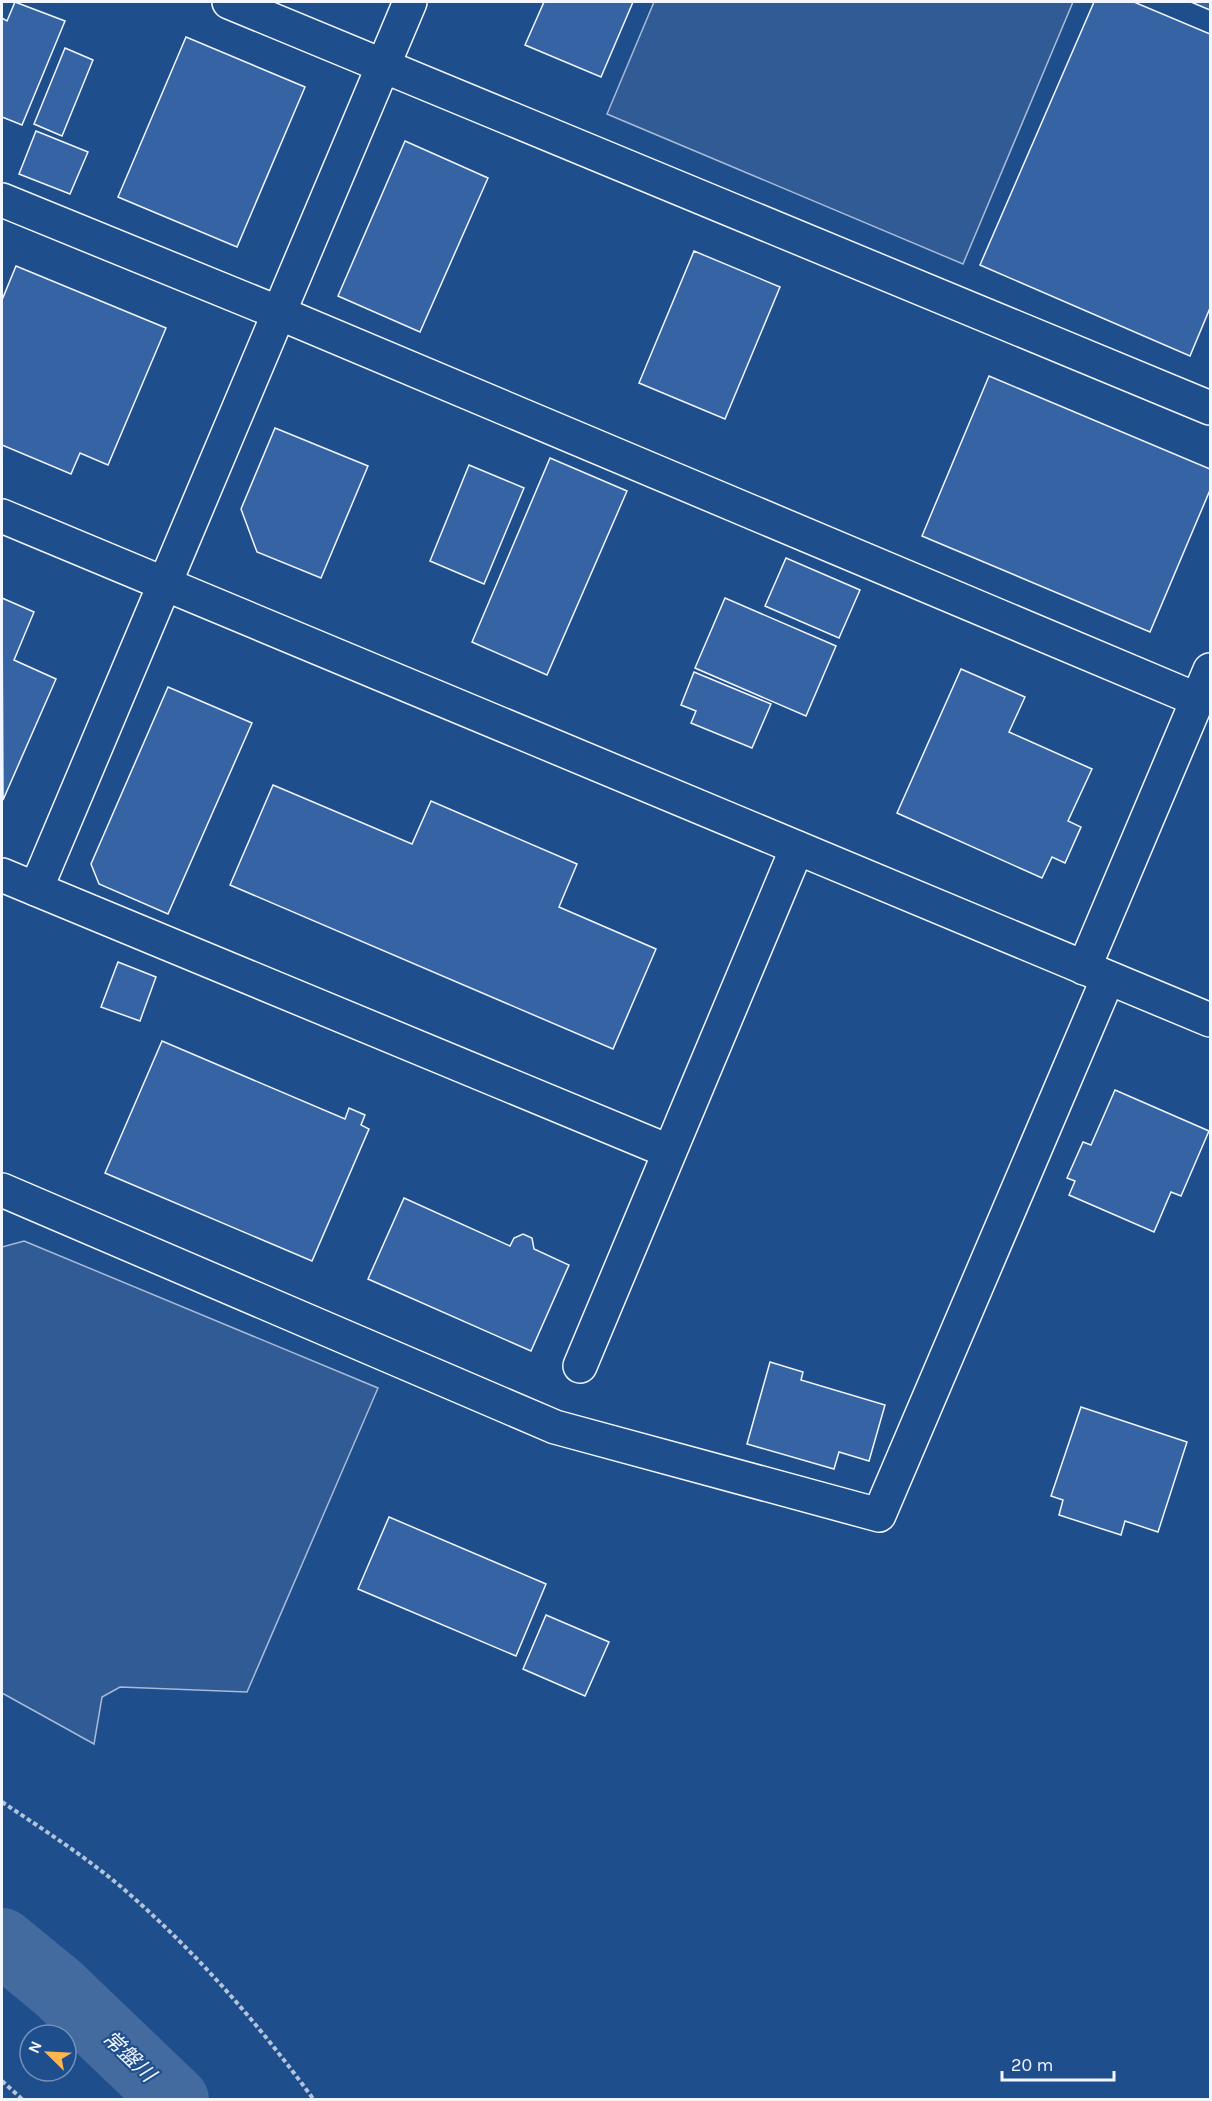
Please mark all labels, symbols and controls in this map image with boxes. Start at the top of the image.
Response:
north arrow [18,2023,78,2083]
water label: 常盤川 [98,2025,161,2088]
text: N [24,2038,46,2056]
scale bar [1002,2044,1114,2082]
text: 20 m [1011,2054,1053,2076]

